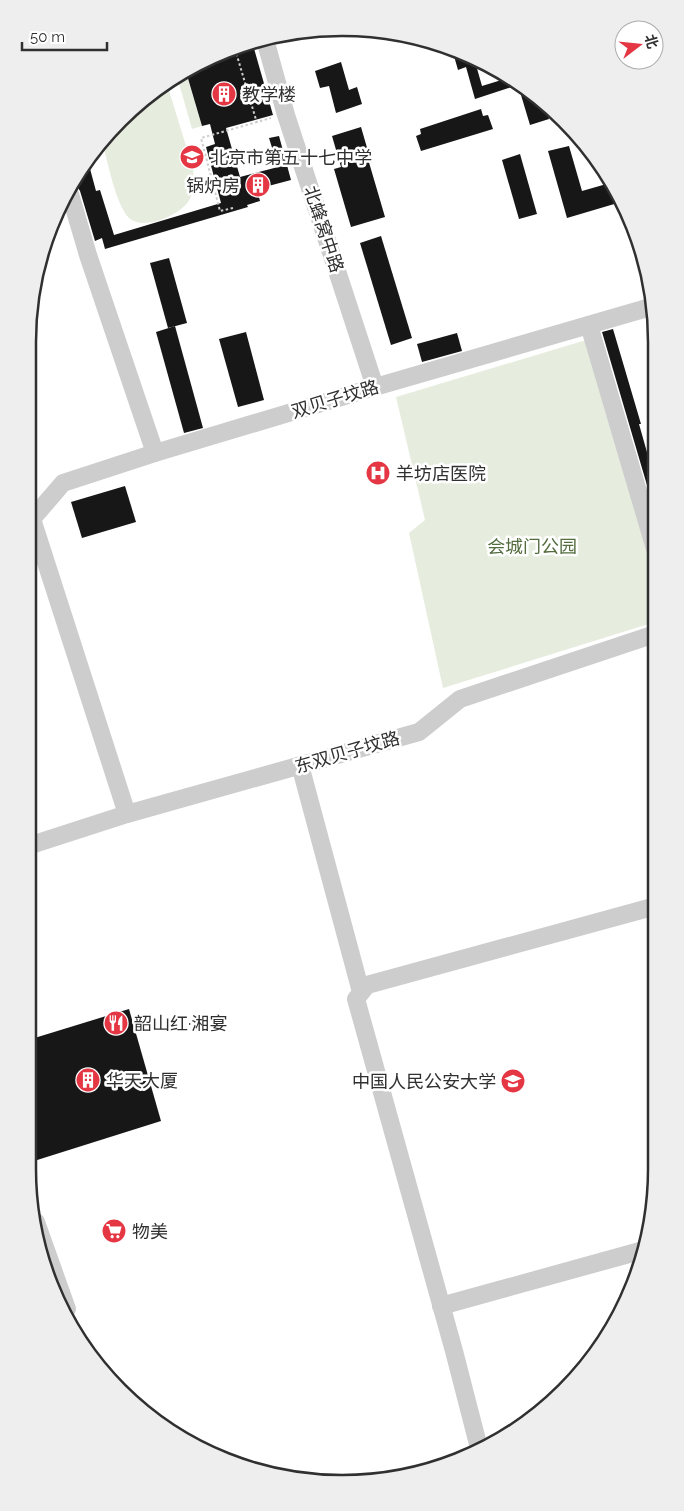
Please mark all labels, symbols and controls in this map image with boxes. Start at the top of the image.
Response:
scale bar [22,20,108,52]
north arrow [614,20,664,70]
text: 50 m [30,28,65,46]
text: 北 [642,32,661,50]
building icon: 教学楼 [211,81,237,107]
place label: 教学楼 [242,84,296,105]
school or university icon: 北京市第五十七中学 [179,144,205,170]
place label: 北京市第五十七中学 [210,147,372,168]
building icon: 锅炉房 [245,172,271,198]
place label: 锅炉房 [186,175,240,196]
street label: 北蜂窝中路 [300,183,348,275]
street label: 双贝子坟路 [289,376,381,422]
hospital icon: 羊坊店医院 [365,460,391,486]
place label: 羊坊店医院 [396,463,486,484]
park label: 会城门公园 [487,536,577,557]
street label: 东双贝子坟路 [292,727,402,777]
restaurant icon: 韶山红·湘宴 [103,1010,129,1036]
place label: 韶山红·湘宴 [134,1013,227,1034]
building icon: 华天大厦 [75,1067,101,1093]
school or university icon: 中国人民公安大学 [500,1068,526,1094]
place label: 华天大厦 [106,1070,178,1091]
place label: 中国人民公安大学 [352,1071,496,1092]
supermarket icon: 物美 [101,1218,127,1244]
place label: 物美 [132,1221,168,1242]

